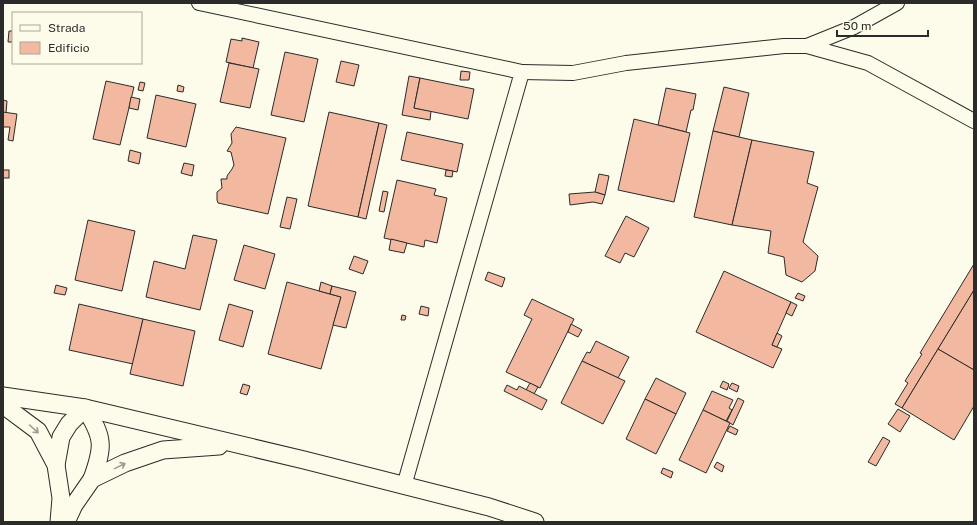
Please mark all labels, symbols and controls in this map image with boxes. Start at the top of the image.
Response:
legend [12,12,142,64]
scale bar [837,12,928,38]
text: 50 m [843,19,871,33]
text: Strada [48,21,85,35]
text: Edificio [48,41,90,55]
one-way arrow [29,424,39,433]
one-way arrow [113,462,125,469]

